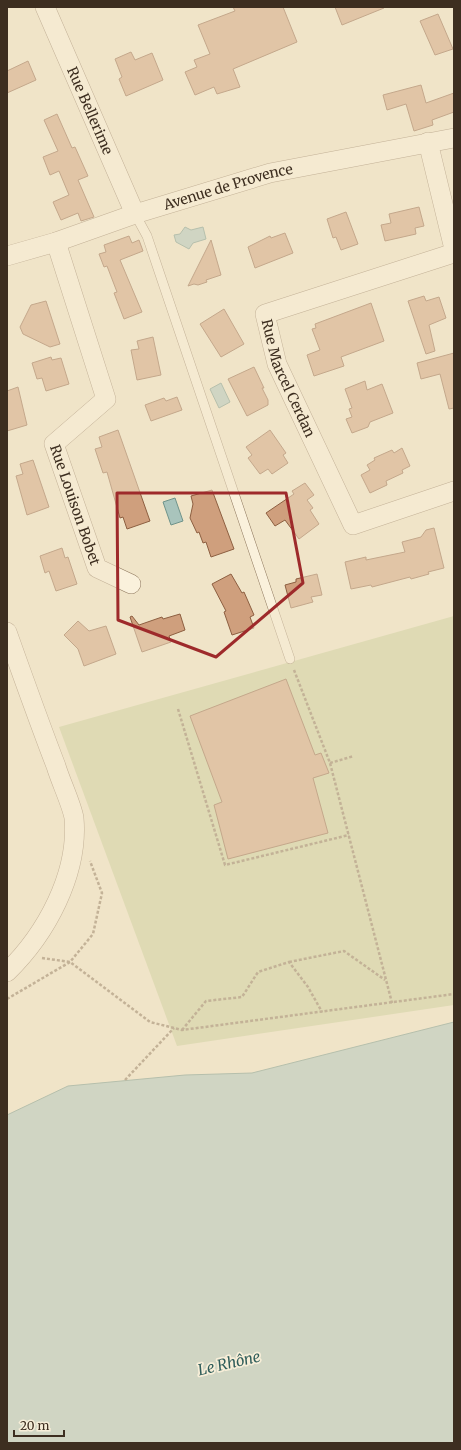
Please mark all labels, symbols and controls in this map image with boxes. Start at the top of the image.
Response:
street label: Rue Bellerime [63,64,117,157]
street label: Avenue de Provence [161,160,294,214]
street label: Rue Marcel Cerdan [258,317,319,440]
street label: Rue Louison Bobet [46,442,105,568]
water label: Le Rhône [196,1347,262,1379]
scale bar [14,1412,64,1438]
text: 20 m [20,1418,49,1433]

